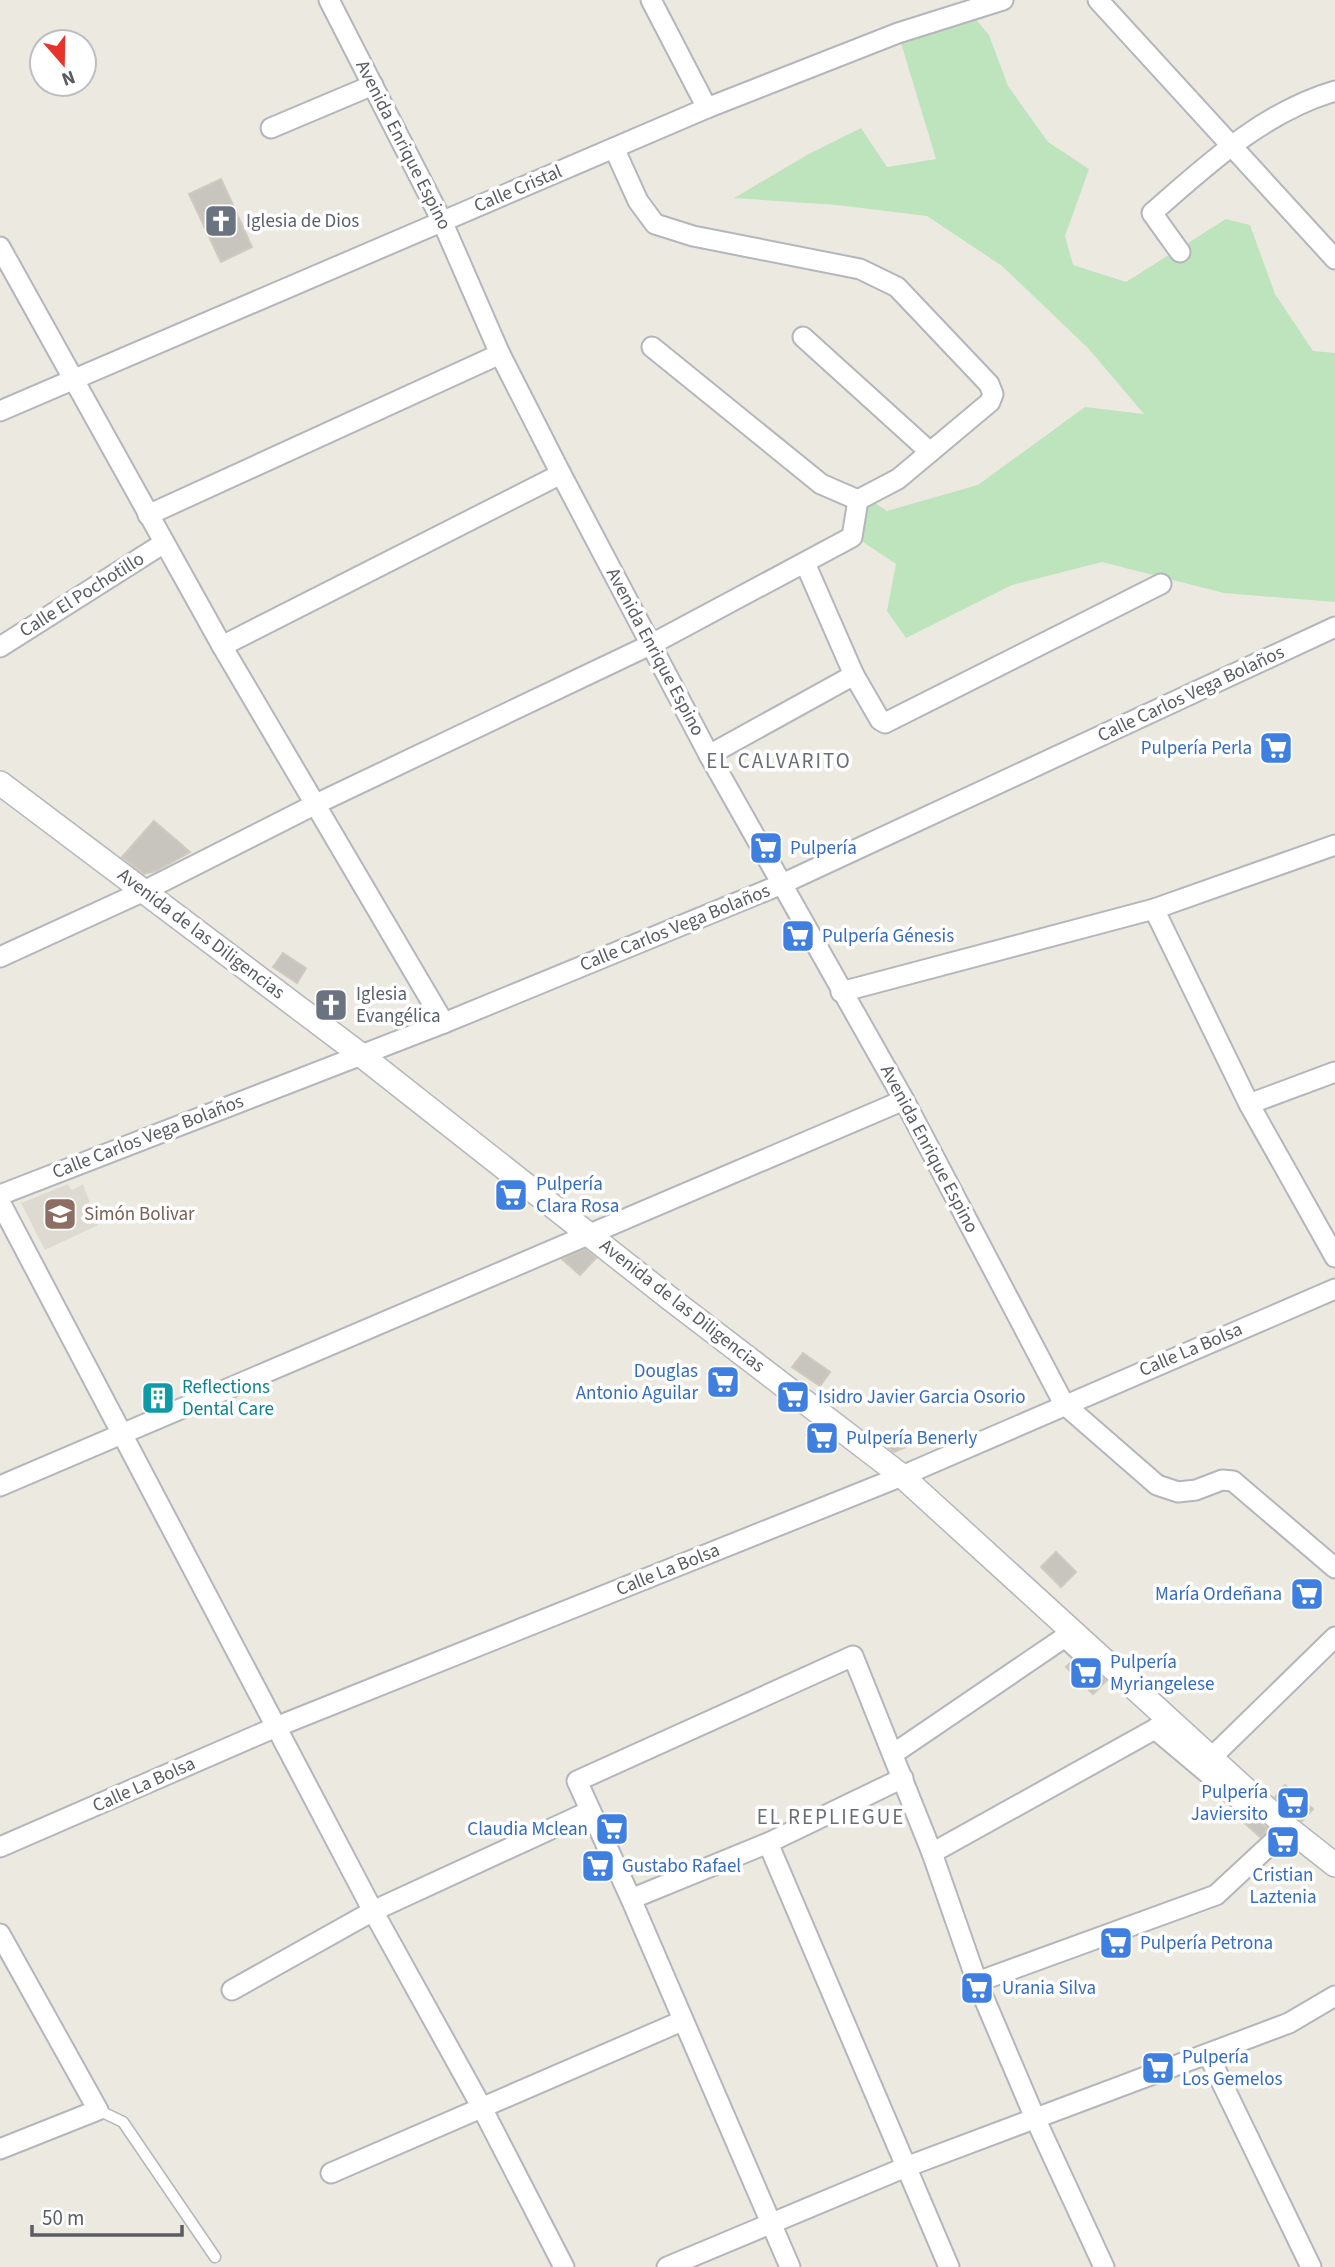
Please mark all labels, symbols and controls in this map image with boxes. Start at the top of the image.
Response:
north arrow [28,28,98,98]
street label: Avenida Enrique Espino [349,56,457,234]
text: N [58,63,79,92]
street label: Calle Cristal [470,158,566,220]
church icon: Iglesia de Dios [202,202,240,240]
place label: Iglesia de Dios [246,208,359,235]
street label: Calle El Pochotillo [14,546,150,644]
street label: Avenida Enrique Espino [599,563,711,741]
street label: Calle Carlos Vega Bolaños [1093,639,1289,749]
supermarket icon: Pulpería Perla [1257,729,1295,767]
place label: Pulpería Perla [1141,735,1252,762]
district label: EL CALVARITO [706,746,852,776]
supermarket icon: Pulpería [747,829,785,867]
place label: Pulpería [790,835,857,862]
street label: Avenida de las Diligencias [112,862,290,1006]
street label: Calle Carlos Vega Bolaños [576,877,774,979]
supermarket icon: Pulpería Génesis [779,917,817,955]
place label: Pulpería Génesis [822,923,954,950]
place label: Iglesia Evangélica [356,981,441,1030]
church icon: Iglesia Evangélica [312,986,350,1024]
street label: Avenida Enrique Espino [873,1060,985,1238]
street label: Calle Carlos Vega Bolaños [48,1088,248,1186]
place label: Pulpería Clara Rosa [536,1171,619,1220]
supermarket icon: Pulpería Clara Rosa [492,1176,530,1214]
school or university icon: Simón Bolivar [41,1195,79,1233]
place label: Simón Bolivar [84,1201,195,1228]
street label: Avenida de las Diligencias [594,1233,770,1379]
street label: Calle La Bolsa [1135,1316,1247,1384]
place label: Douglas Antonio Aguilar [576,1358,698,1407]
supermarket icon: Douglas Antonio Aguilar [704,1363,742,1401]
place label: Reflections Dental Care [182,1374,274,1423]
supermarket icon: Isidro Javier Garcia Osorio [774,1378,812,1416]
building icon: Reflections Dental Care [139,1379,177,1417]
place label: Isidro Javier Garcia Osorio [818,1384,1026,1411]
supermarket icon: Pulpería Benerly [803,1419,841,1457]
place label: Pulpería Benerly [846,1425,977,1452]
street label: Calle La Bolsa [612,1537,724,1603]
supermarket icon: María Ordeñana [1288,1575,1326,1613]
place label: María Ordeñana [1155,1581,1282,1608]
place label: Pulpería Myriangelese [1110,1649,1214,1698]
supermarket icon: Pulpería Myriangelese [1067,1654,1105,1692]
street label: Calle La Bolsa [88,1750,200,1820]
place label: Pulpería Javiersito [1191,1779,1268,1828]
supermarket icon: Pulpería Javiersito [1274,1784,1312,1822]
district label: EL REPLIEGUE [757,1802,905,1832]
supermarket icon: Claudia Mclean [593,1810,631,1848]
place label: Claudia Mclean [467,1816,588,1843]
supermarket icon: Cristian Laztenia [1264,1823,1302,1861]
supermarket icon: Gustabo Rafael [579,1847,617,1885]
place label: Gustabo Rafael [622,1853,741,1880]
place label: Cristian Laztenia [1249,1862,1317,1911]
supermarket icon: Pulpería Petrona [1097,1924,1135,1962]
place label: Pulpería Petrona [1140,1930,1273,1957]
supermarket icon: Urania Silva [958,1969,996,2007]
place label: Urania Silva [1002,1975,1096,2002]
place label: Pulpería Los Gemelos [1182,2044,1282,2093]
supermarket icon: Pulpería Los Gemelos [1139,2049,1177,2087]
scale bar [32,2194,182,2238]
text: 50 m [42,2203,84,2233]

